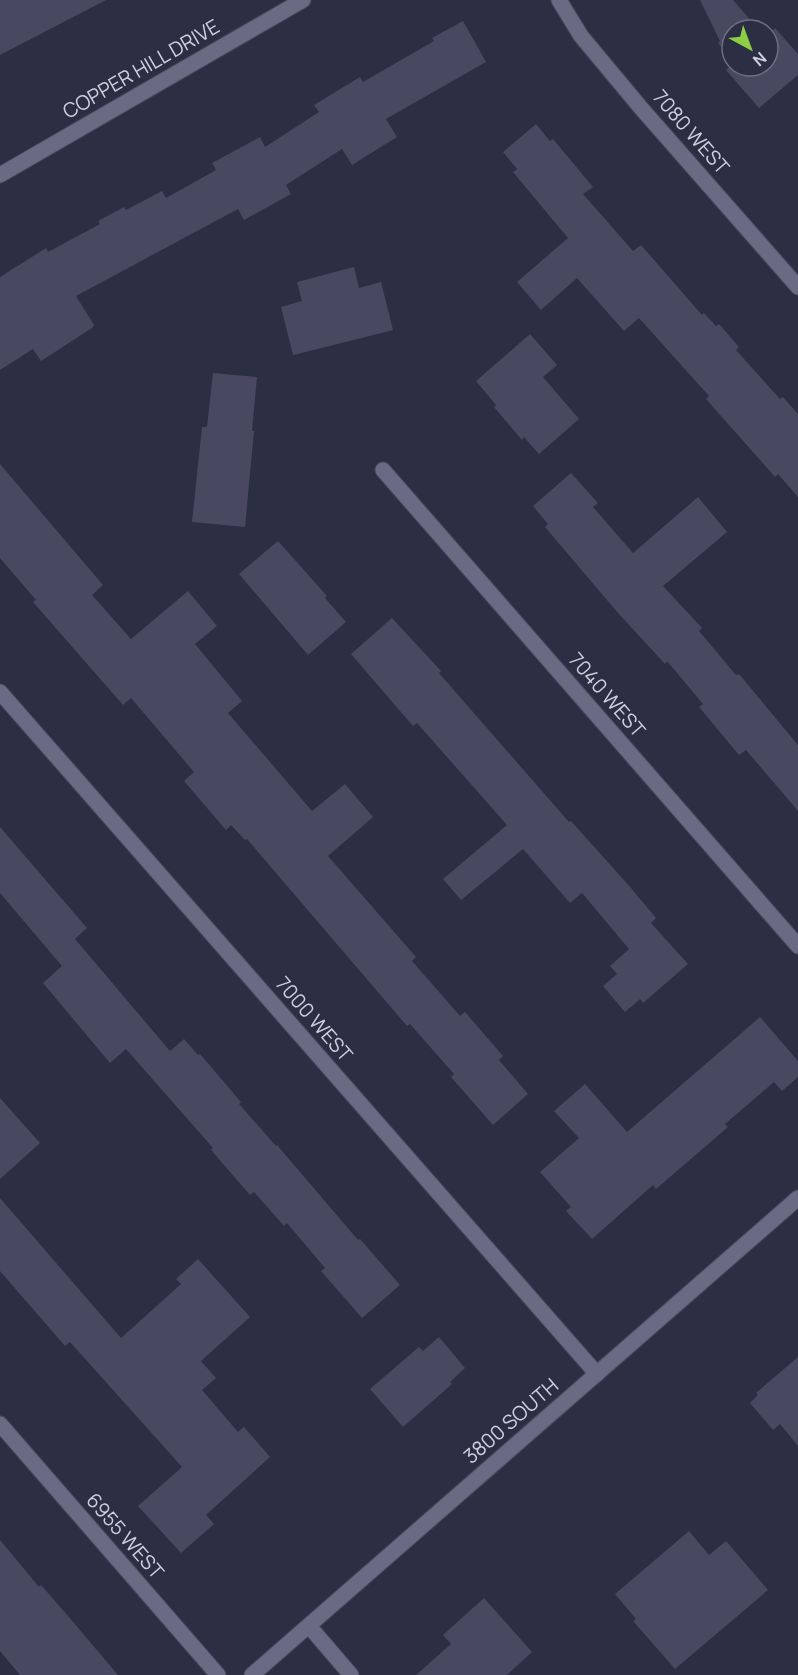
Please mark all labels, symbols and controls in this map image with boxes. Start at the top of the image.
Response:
street label: COPPER HILL DRIVE [57,13,224,124]
north arrow [720,18,780,78]
text: N [748,47,771,71]
street label: 7080 WEST [647,84,736,180]
street label: 7040 WEST [563,647,652,743]
street label: 7000 WEST [270,970,359,1067]
street label: 3800 SOUTH [457,1372,564,1469]
street label: 6955 WEST [81,1487,170,1584]

